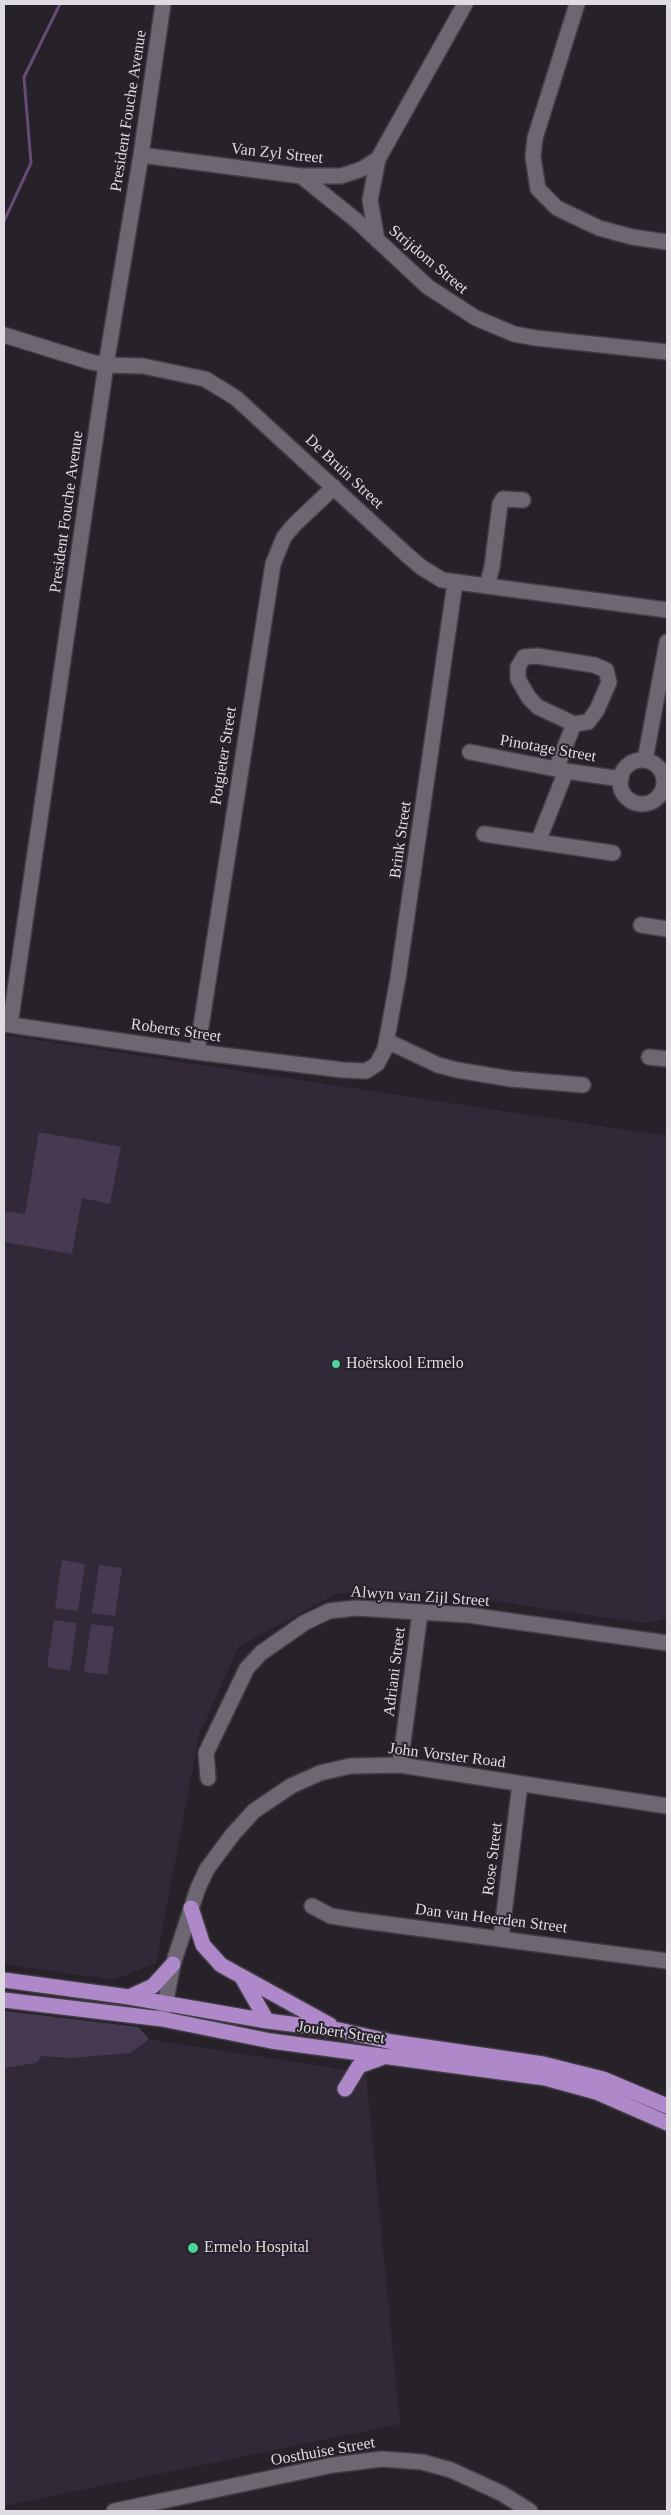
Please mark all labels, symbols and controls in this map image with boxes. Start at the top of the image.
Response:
street label: President Fouche Avenue [107,29,151,193]
street label: Van Zyl Street [230,140,324,168]
street label: Strijdom Street [385,221,471,299]
street label: President Fouche Avenue [46,430,88,594]
street label: De Bruin Street [301,431,387,513]
street label: Potgieter Street [207,706,241,806]
street label: Pinotage Street [498,731,598,767]
street label: Brink Street [386,800,416,880]
street label: Roberts Street [130,1015,222,1047]
place label: Hoërskool Ermelo [346,1354,464,1374]
marker: Hoërskool Ermelo [330,1358,342,1370]
street label: Alwyn van Zijl Street [350,1583,490,1611]
street label: Adriani Street [380,1626,410,1718]
street label: John Vorster Road [387,1739,507,1773]
street label: Rose Street [479,1821,507,1897]
street label: Dan van Heerden Street [414,1900,568,1938]
street label: Joubert Street [296,2017,386,2049]
place label: Ermelo Hospital [204,2238,309,2258]
marker: Ermelo Hospital [186,2241,200,2255]
street label: Oosthuise Street [269,2433,377,2471]

